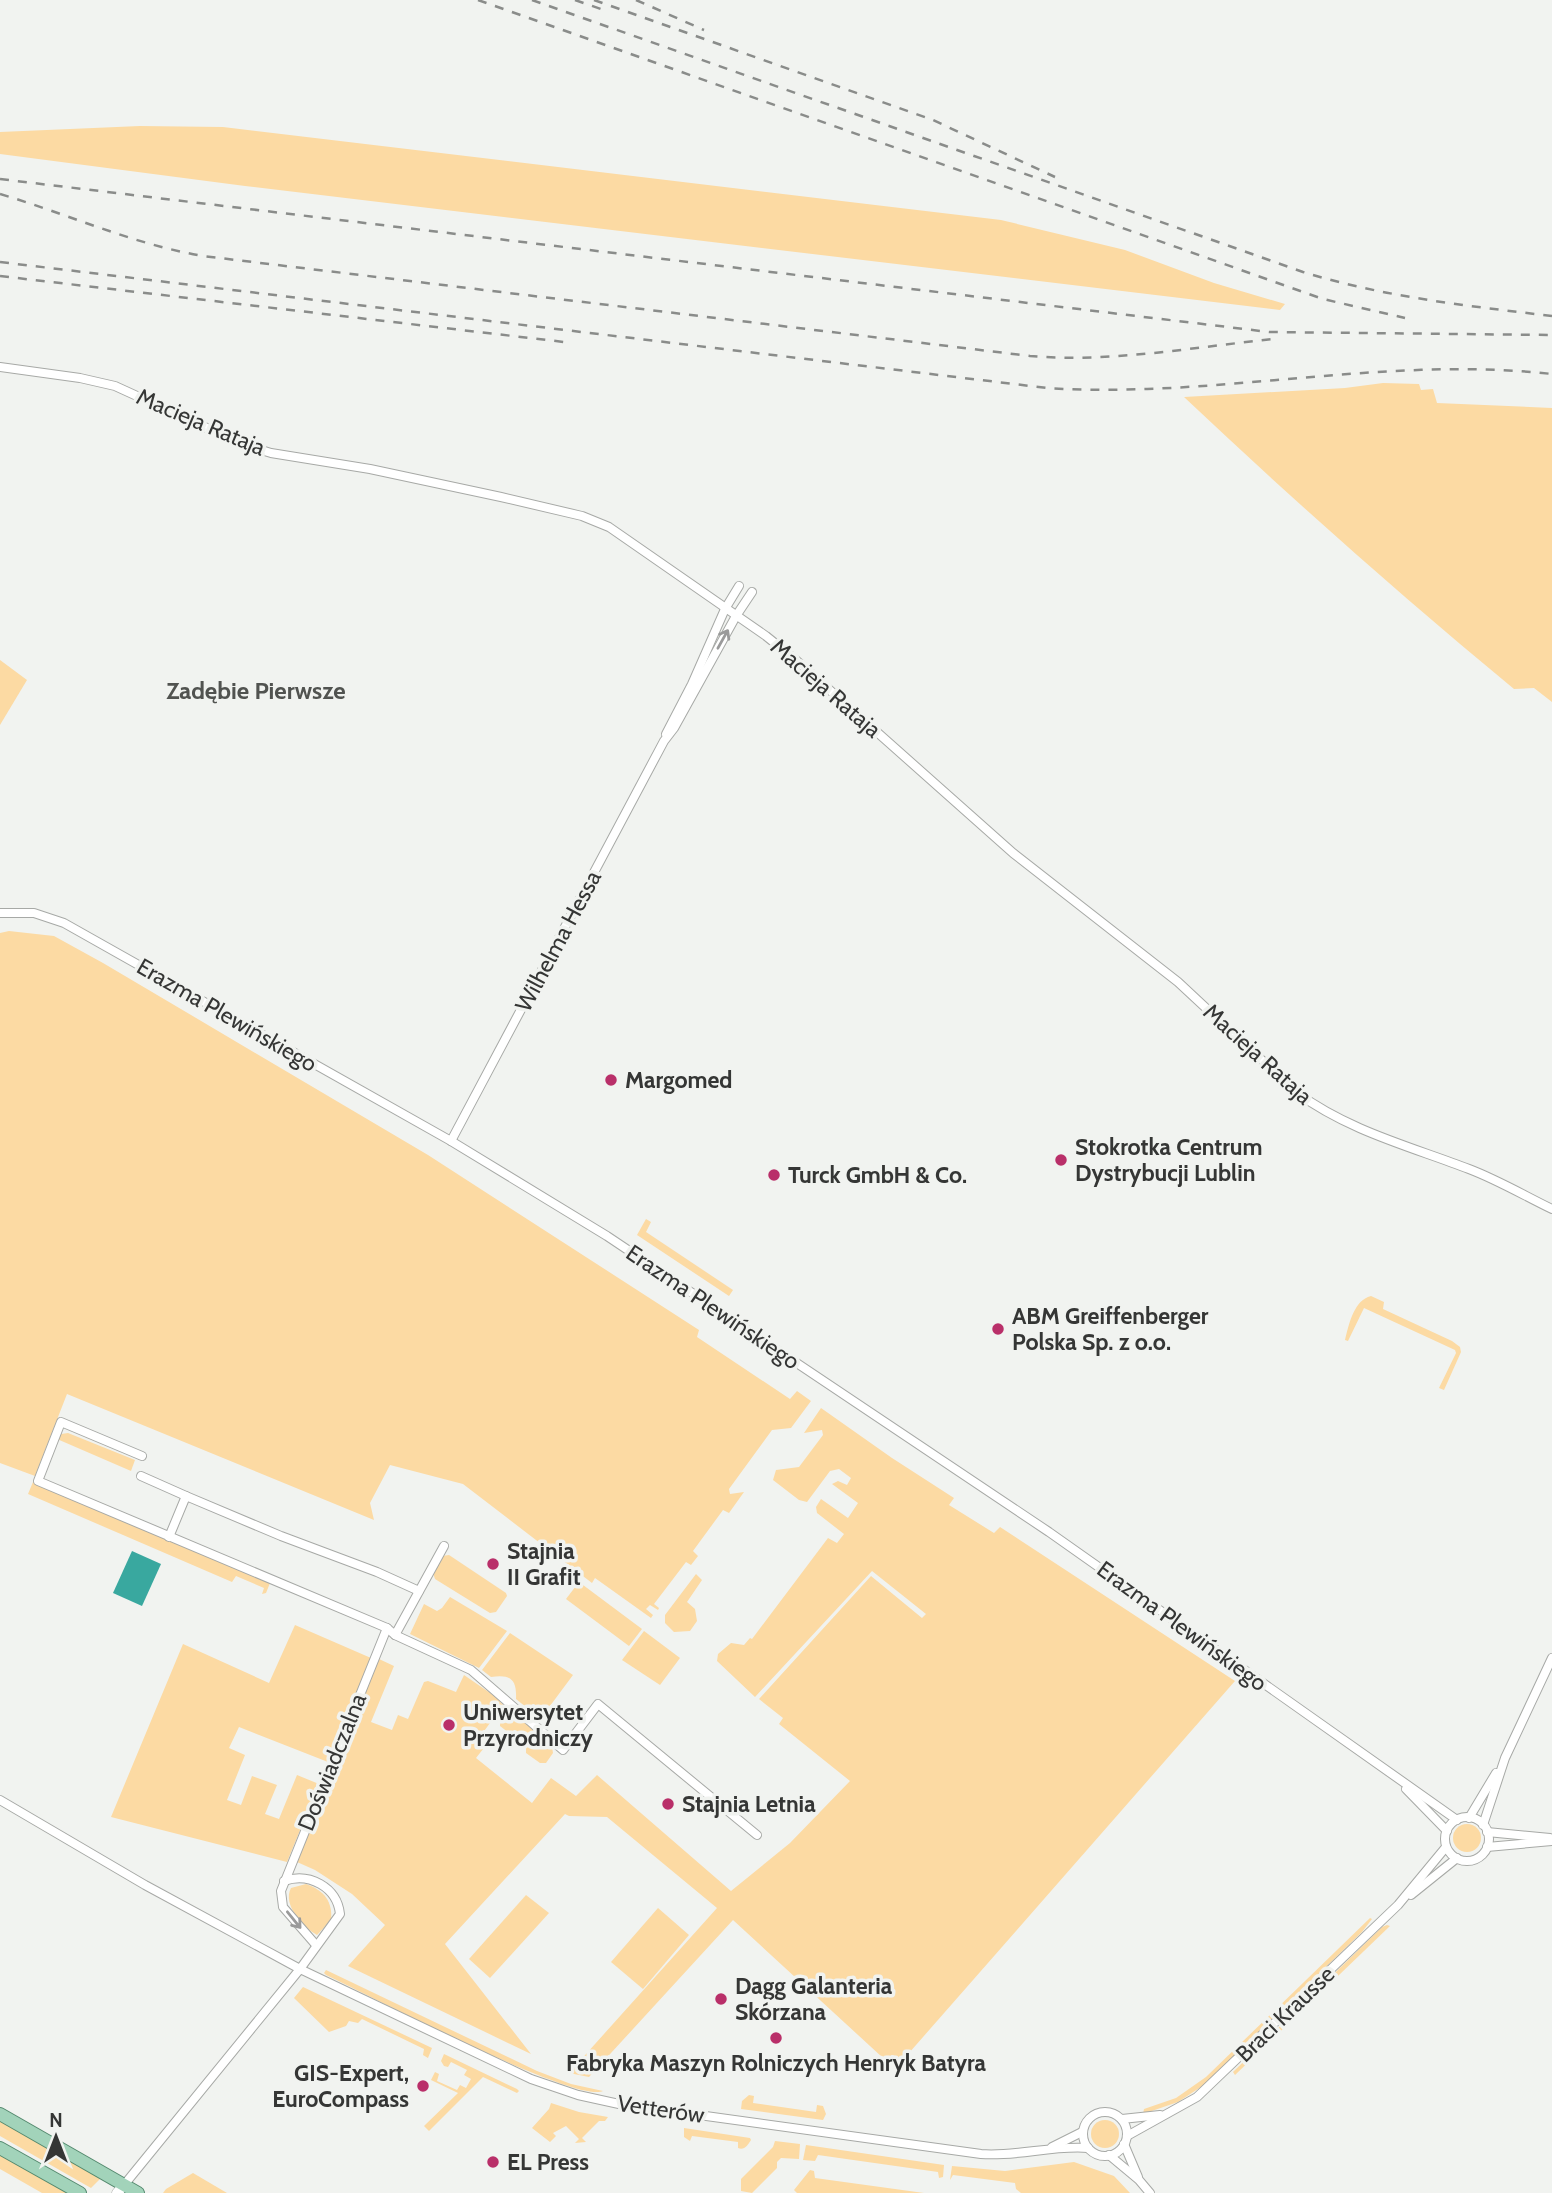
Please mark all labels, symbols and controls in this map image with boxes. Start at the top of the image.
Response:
street label: Macieja Rataja [132,382,270,462]
one-way arrow [716,630,730,650]
street label: Macieja Rataja [765,632,887,744]
district label: Zadębie Pierwsze [166,676,346,705]
street label: Wilhelma Hessa [509,866,607,1016]
street label: Erazma Plewińskiego [132,952,322,1078]
street label: Macieja Rataja [1198,998,1318,1110]
place label: Margomed [625,1066,732,1094]
marker: Margomed [603,1072,619,1088]
place label: Stokrotka Centrum Dystrybucji Lublin [1075,1133,1263,1187]
marker: Stokrotka Centrum Dystrybucji Lublin [1053,1152,1069,1168]
place label: Turck GmbH & Co. [788,1161,967,1189]
marker: Turck GmbH & Co. [766,1167,782,1183]
street label: Erazma Plewińskiego [621,1239,805,1375]
place label: ABM Greiffenberger Polska Sp. z o.o. [1012,1302,1209,1356]
marker: ABM Greiffenberger Polska Sp. z o.o. [990,1321,1006,1337]
place label: Stajnia II Grafit [507,1537,581,1591]
street label: Erazma Plewińskiego [1092,1555,1272,1697]
marker: Stajnia II Grafit [485,1556,501,1572]
street label: Doświadczalna [292,1689,372,1835]
place label: Uniwersytet Przyrodniczy [463,1698,593,1752]
marker: Uniwersytet Przyrodniczy [441,1717,457,1733]
place label: Stajnia Letnia [682,1790,816,1818]
marker: Stajnia Letnia [660,1796,676,1812]
one-way arrow [287,1911,302,1929]
street label: Braci Krausse [1230,1960,1340,2068]
place label: Dagg Galanteria Skórzana [735,1972,893,2026]
marker: Dagg Galanteria Skórzana [713,1991,729,2007]
marker: Fabryka Maszyn Rolniczych Henryk Batyra [768,2030,784,2046]
place label: Fabryka Maszyn Rolniczych Henryk Batyra [566,2049,986,2077]
place label: GIS-Expert, EuroCompass [272,2059,409,2113]
marker: GIS-Expert, EuroCompass [415,2078,431,2094]
street label: Vetterów [616,2089,707,2129]
north arrow [21,2102,91,2172]
text: N [49,2109,63,2132]
place label: EL Press [507,2148,589,2176]
marker: EL Press [485,2154,501,2170]

